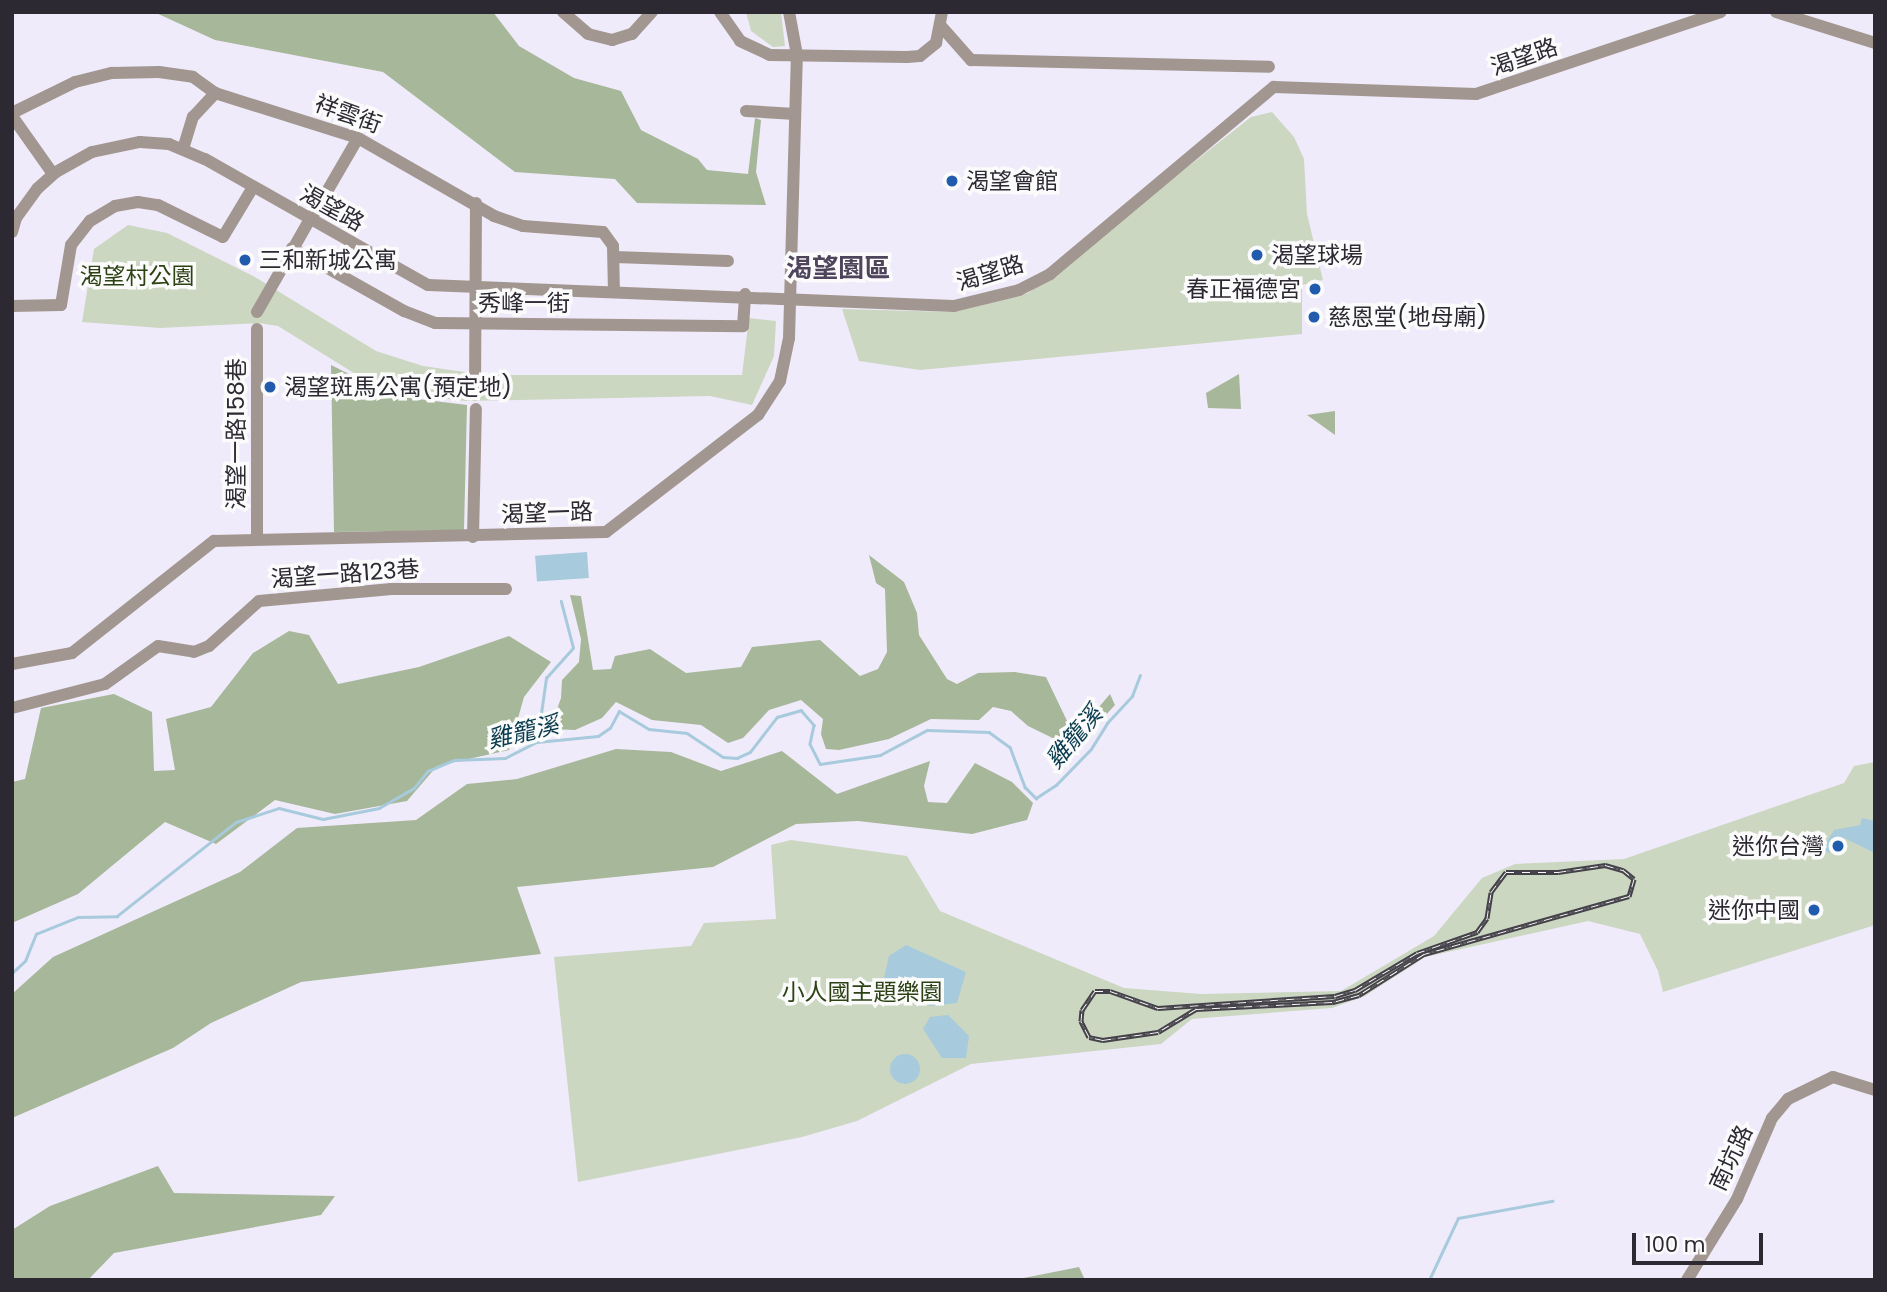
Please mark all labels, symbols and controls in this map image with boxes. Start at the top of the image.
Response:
street label: 渴望路 [1487,33,1561,81]
street label: 祥雲街 [311,89,385,139]
place label: 渴望會館 [966,167,1058,195]
marker: 渴望會館 [944,173,960,189]
street label: 渴望路 [295,179,369,237]
place label: 渴望球場 [1271,241,1363,269]
place label: 三和新城公寓 [259,246,397,274]
marker: 渴望球場 [1249,247,1265,263]
street label: 渴望路 [953,250,1027,296]
marker: 三和新城公寓 [237,252,253,268]
district label: 渴望園區 [786,253,890,285]
park label: 渴望村公園 [80,262,194,290]
place label: 春正福德宮 [1186,275,1301,303]
marker: 春正福德宮 [1307,281,1323,297]
street label: 秀峰一街 [478,289,570,317]
place label: 慈恩堂(地母廟) [1328,303,1487,331]
marker: 慈恩堂(地母廟) [1306,309,1322,325]
street label: 渴望一路158巷 [222,358,250,510]
place label: 渴望斑馬公寓(預定地) [284,373,512,401]
marker: 渴望斑馬公寓(預定地) [262,379,278,395]
street label: 渴望一路 [501,498,593,528]
street label: 渴望一路123巷 [270,555,420,593]
water label: 雞籠溪 [1040,700,1108,774]
water label: 雞籠溪 [485,710,561,754]
place label: 迷你台灣 [1732,832,1824,860]
marker: 迷你台灣 [1830,838,1846,854]
place label: 迷你中國 [1708,896,1800,924]
marker: 迷你中國 [1806,902,1822,918]
park label: 小人國主題樂園 [782,978,942,1006]
street label: 南坑路 [1704,1121,1758,1195]
scale bar [1635,1218,1766,1262]
text: 100 m [1645,1230,1705,1259]

